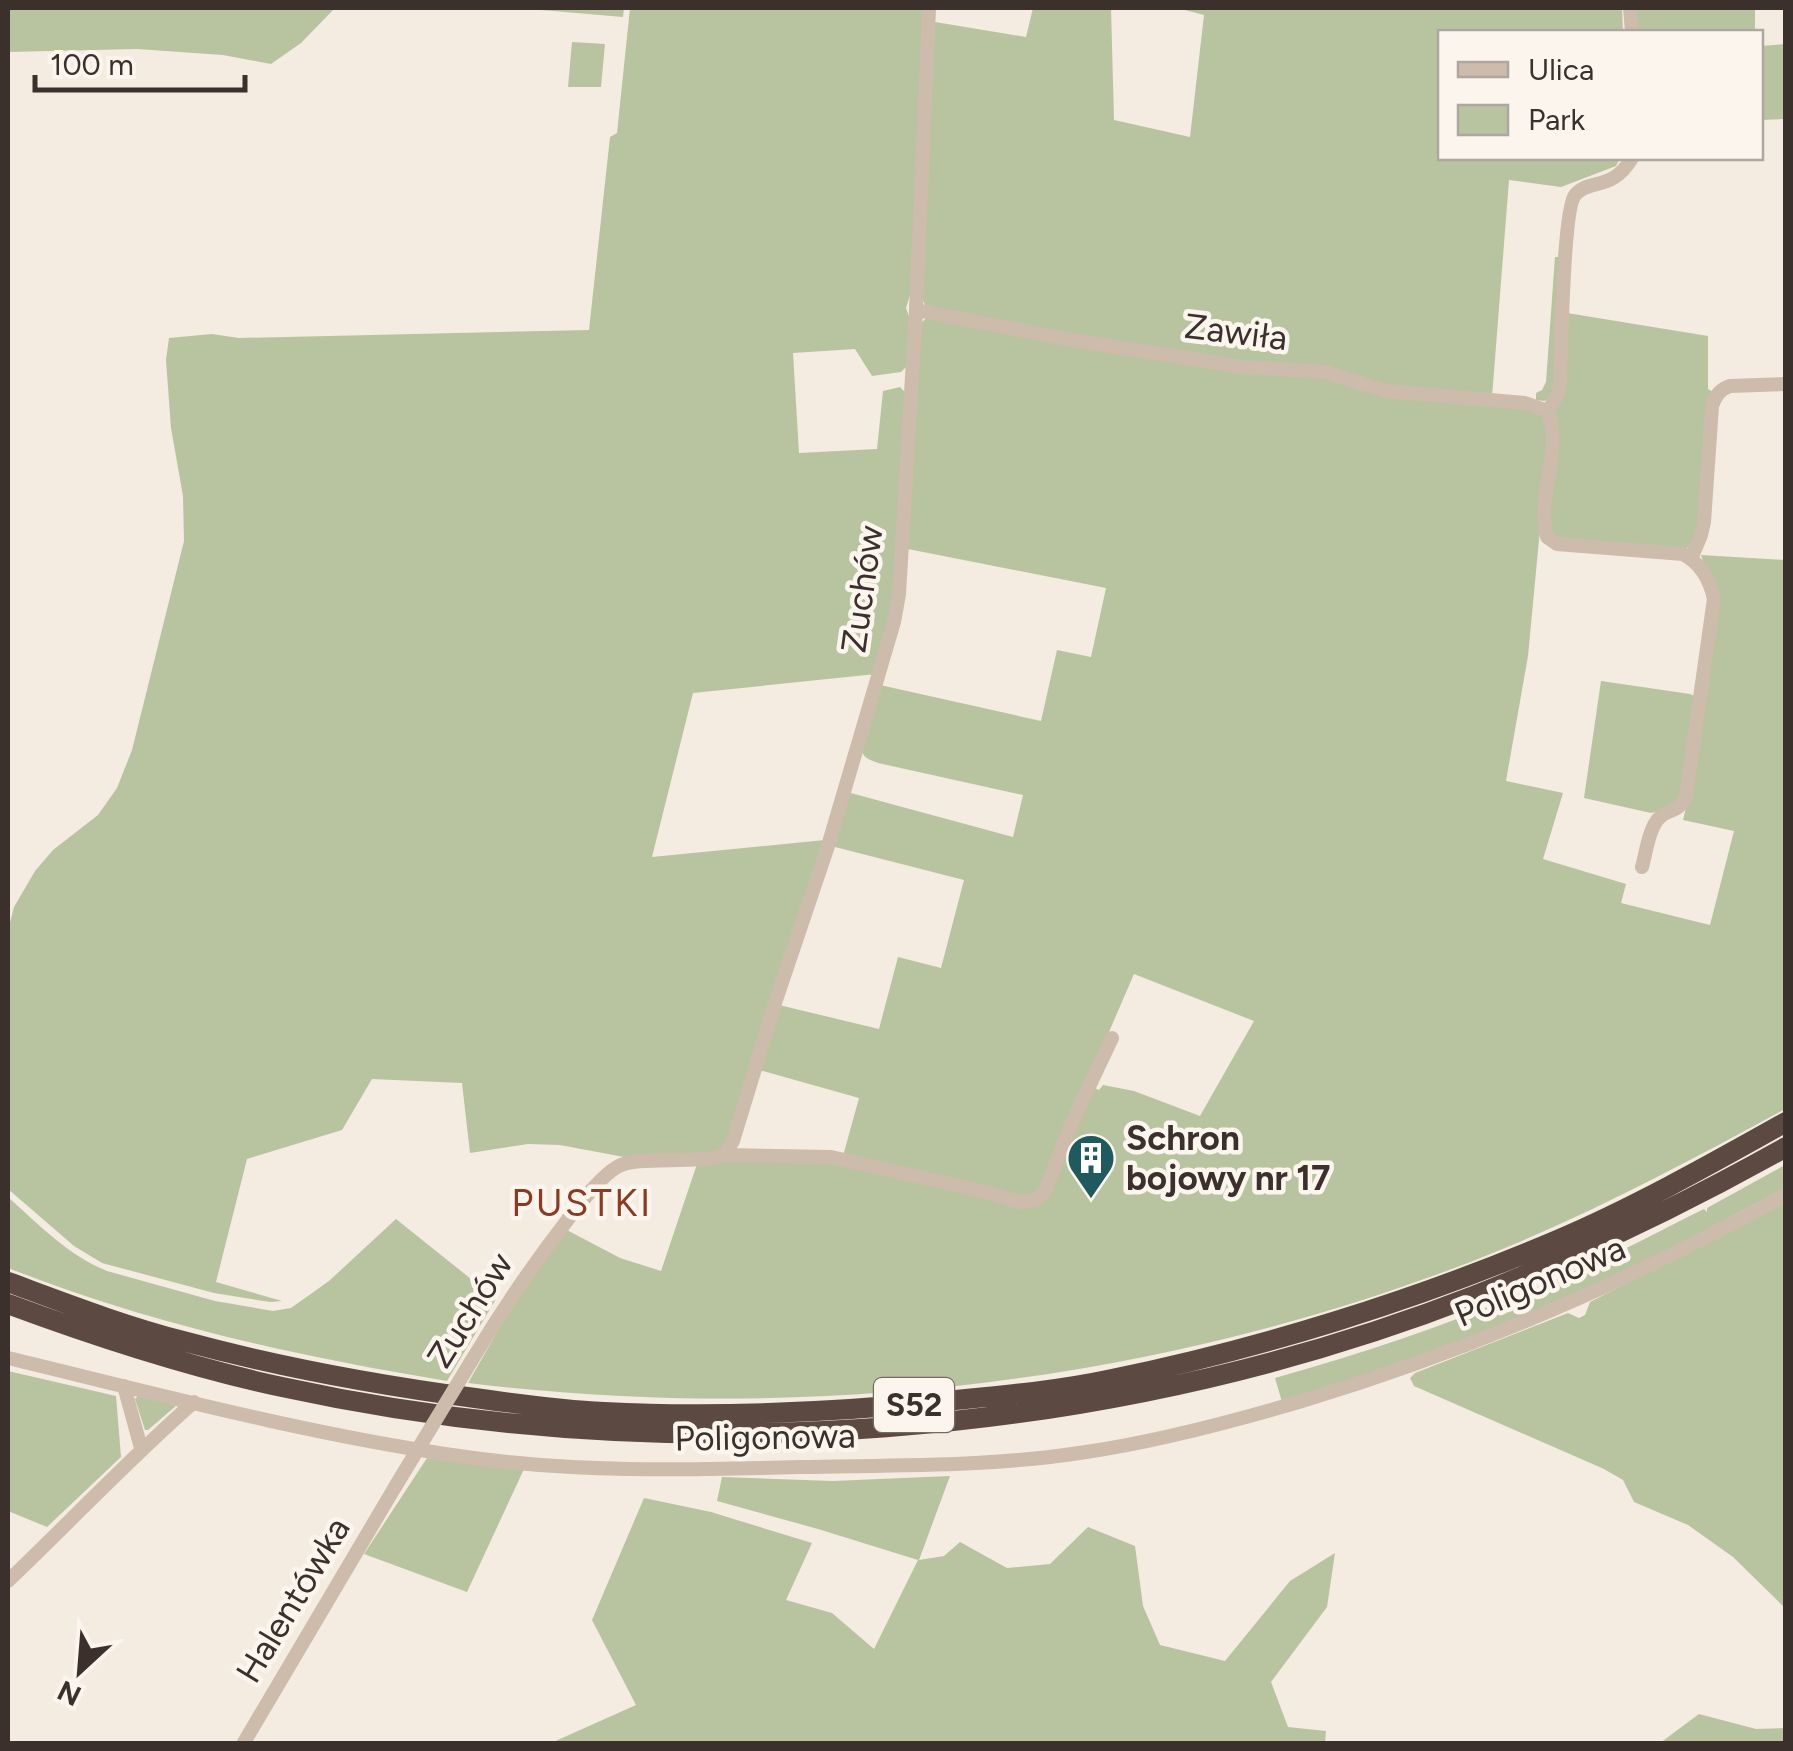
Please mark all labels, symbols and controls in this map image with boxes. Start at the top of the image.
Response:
scale bar [35,30,245,92]
legend [1438,30,1763,160]
text: 100 m [50,46,134,83]
text: Ulica [1528,51,1594,88]
text: Park [1528,101,1586,138]
street label: Zawiła [1182,305,1290,359]
street label: Zuchów [832,522,892,655]
place label: Schron bojowy nr 17 [1126,1117,1330,1199]
building icon: Schron bojowy nr 17 [1065,1132,1117,1200]
district label: PUSTKI [511,1180,653,1226]
street label: Poligonowa [1448,1226,1632,1336]
street label: Zuchów [418,1244,522,1375]
road number: S52 [874,1378,954,1432]
street label: Poligonowa [674,1414,856,1460]
street label: Halentówka [227,1510,359,1690]
north arrow [30,1621,130,1721]
text: N [52,1673,86,1713]

